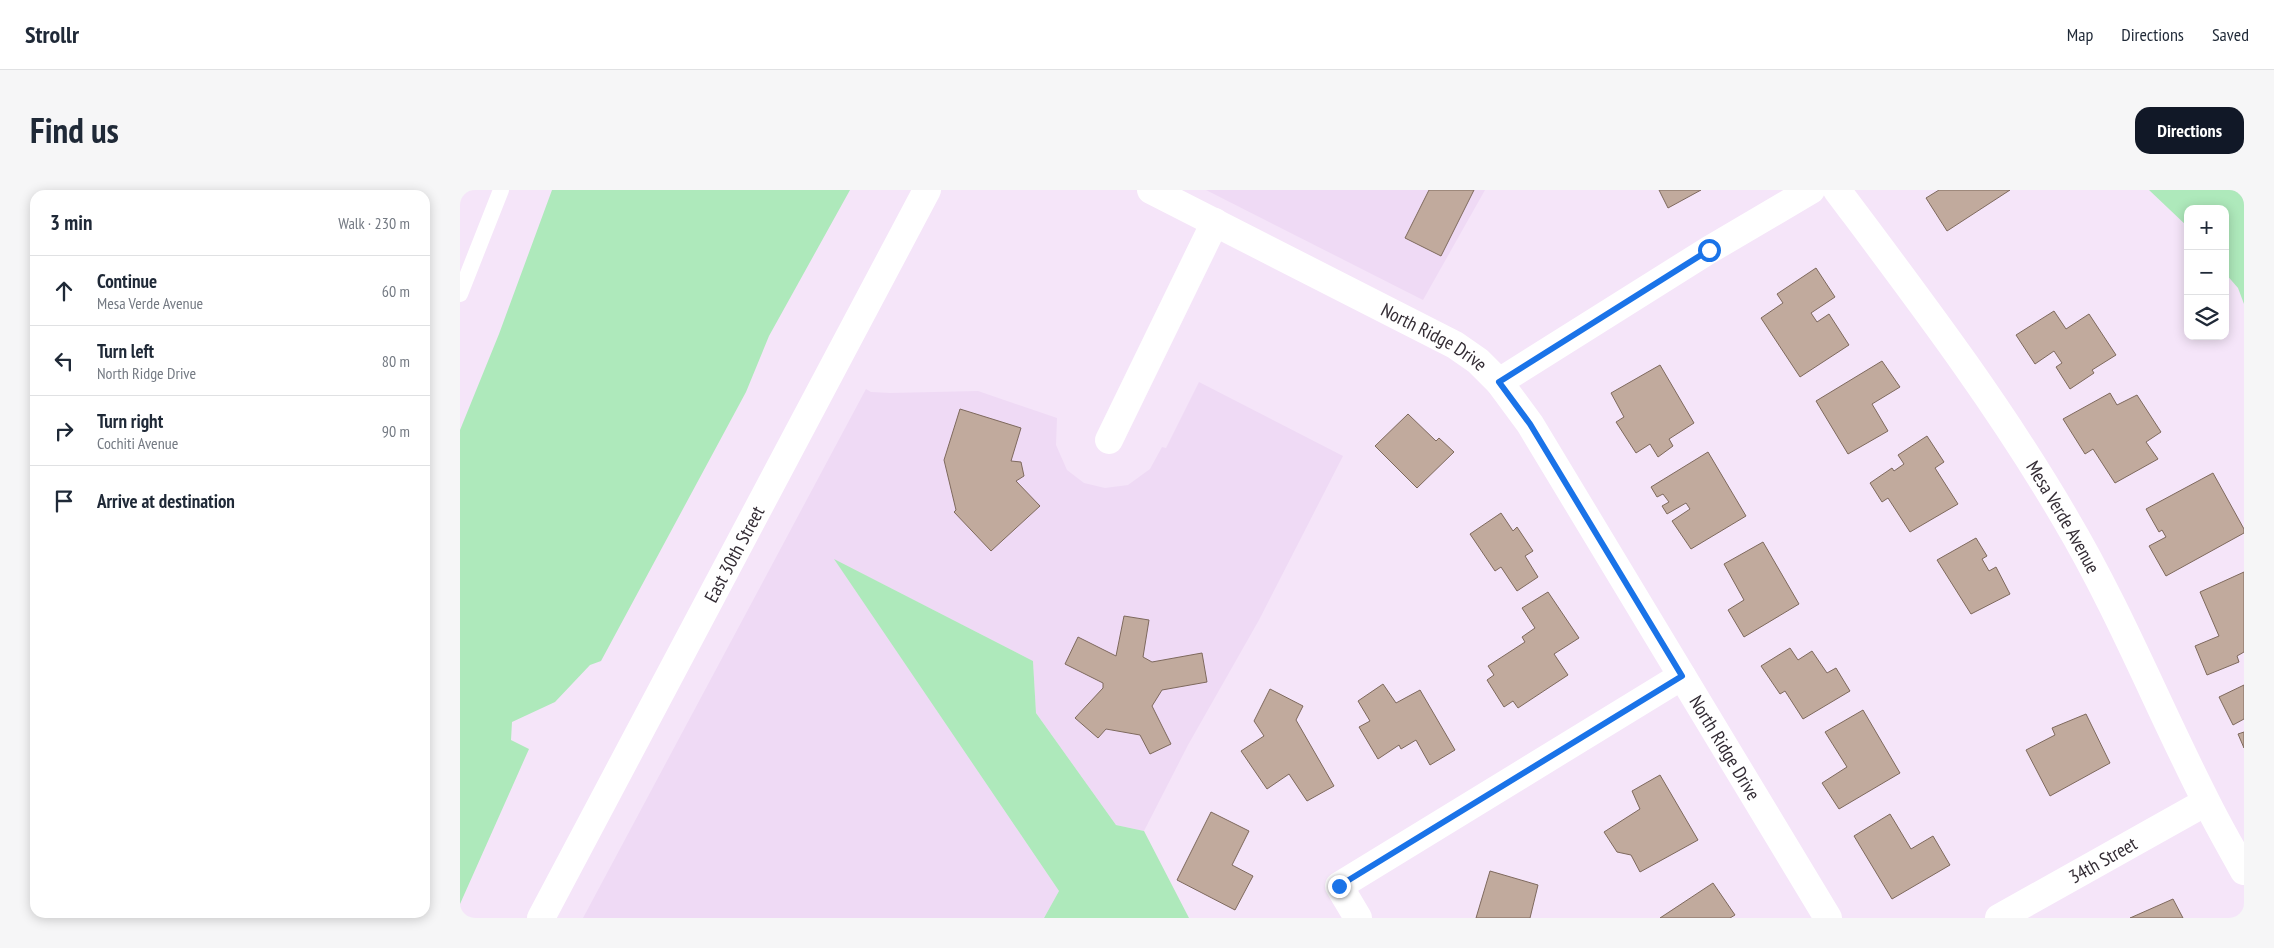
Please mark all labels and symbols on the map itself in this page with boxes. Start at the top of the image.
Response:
route start [1698,239,1721,262]
street label: North Ridge Drive [1377,297,1493,376]
street label: Mesa Verde Avenue [2021,456,2106,577]
street label: East 30th Street [699,501,770,606]
street label: North Ridge Drive [1684,691,1766,804]
street label: 34th Street [2065,831,2142,888]
route end [1328,875,1351,898]

